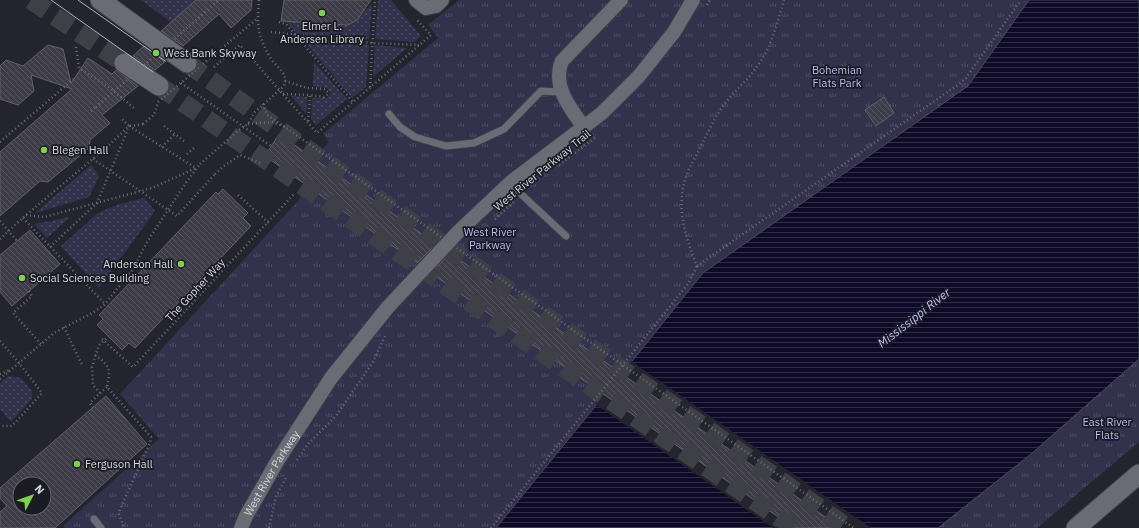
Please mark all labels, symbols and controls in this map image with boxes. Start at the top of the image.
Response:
marker: Elmer L. Andersen Library [317,8,327,18]
place label: Elmer L. Andersen Library [280,19,365,46]
place label: West Bank Skyway [164,46,257,60]
marker: West Bank Skyway [151,48,161,58]
park label: Bohemian Flats Park [812,63,862,90]
street label: West River Parkway Trail [491,126,593,214]
place label: Blegen Hall [52,143,108,157]
marker: Blegen Hall [39,145,49,155]
park label: West River Parkway [464,225,516,252]
street label: The Gopher Way [162,255,228,324]
place label: Anderson Hall [103,257,173,271]
marker: Anderson Hall [176,259,186,269]
place label: Social Sciences Building [30,271,149,285]
marker: Social Sciences Building [17,273,27,283]
water label: Mississippi River [874,284,953,351]
park label: East River Flats [1082,415,1132,442]
street label: West River Parkway [241,427,303,518]
place label: Ferguson Hall [85,457,153,471]
marker: Ferguson Hall [72,459,82,469]
north arrow [12,476,52,516]
text: N [32,482,47,497]

